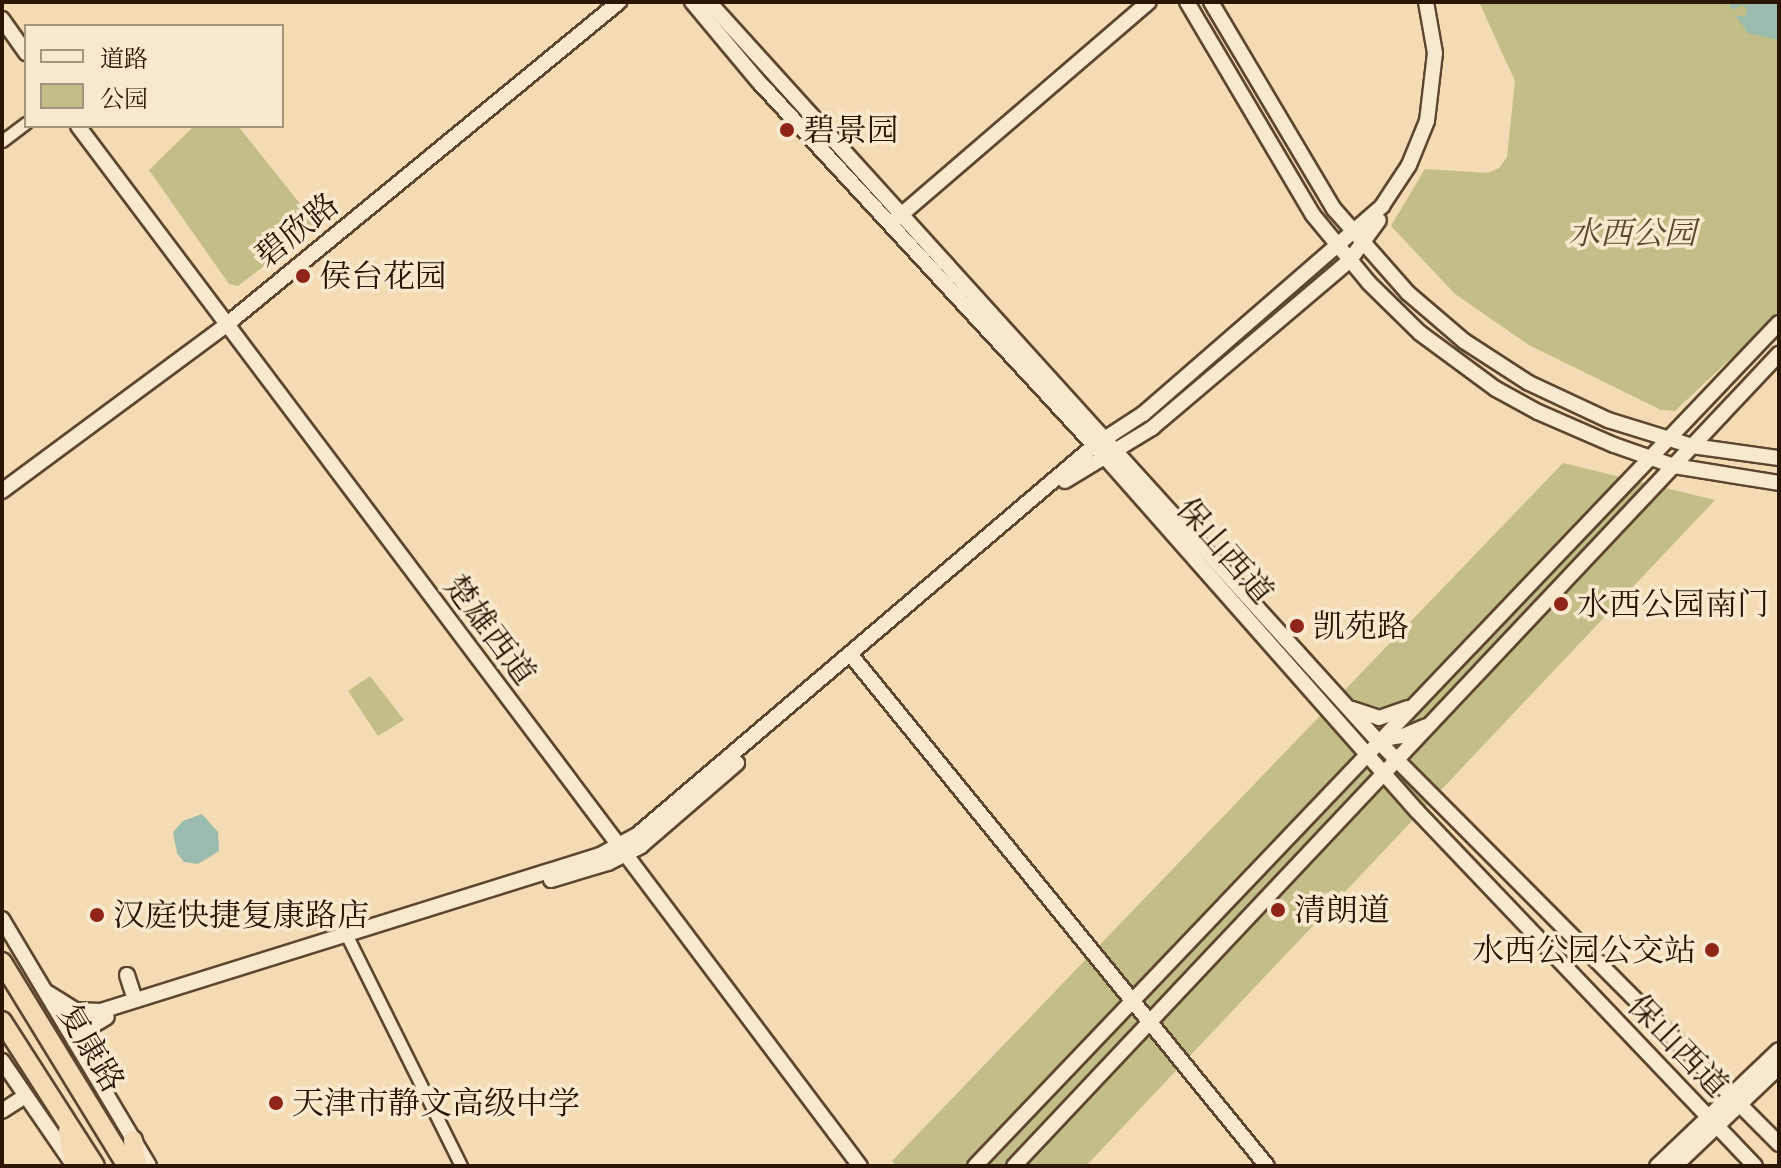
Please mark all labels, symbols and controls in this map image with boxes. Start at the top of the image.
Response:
legend [24,24,284,128]
text: 道路 [100,43,148,74]
text: 公园 [100,83,148,114]
place label: 碧景园 [803,111,899,149]
marker: 碧景园 [778,121,796,139]
street label: 碧欣路 [248,185,346,275]
park label: 水西公园 [1568,214,1696,252]
place label: 侯台花园 [319,257,447,295]
marker: 侯台花园 [294,267,312,285]
street label: 保山西道 [1169,490,1281,612]
street label: 楚雄西道 [436,567,544,693]
place label: 水西公园南门 [1577,585,1769,623]
marker: 水西公园南门 [1552,595,1570,613]
place label: 凯苑路 [1313,607,1409,645]
marker: 凯苑路 [1288,617,1306,635]
place label: 清朗道 [1294,891,1390,929]
place label: 汉庭快捷复康路店 [113,896,369,934]
marker: 清朗道 [1269,901,1287,919]
marker: 汉庭快捷复康路店 [88,906,106,924]
place label: 水西公园公交站 [1472,931,1696,969]
marker: 水西公园公交站 [1703,941,1721,959]
street label: 保山西道 [1620,987,1736,1105]
street label: 复康路 [50,997,132,1099]
place label: 天津市静文高级中学 [292,1084,580,1122]
marker: 天津市静文高级中学 [267,1094,285,1112]

